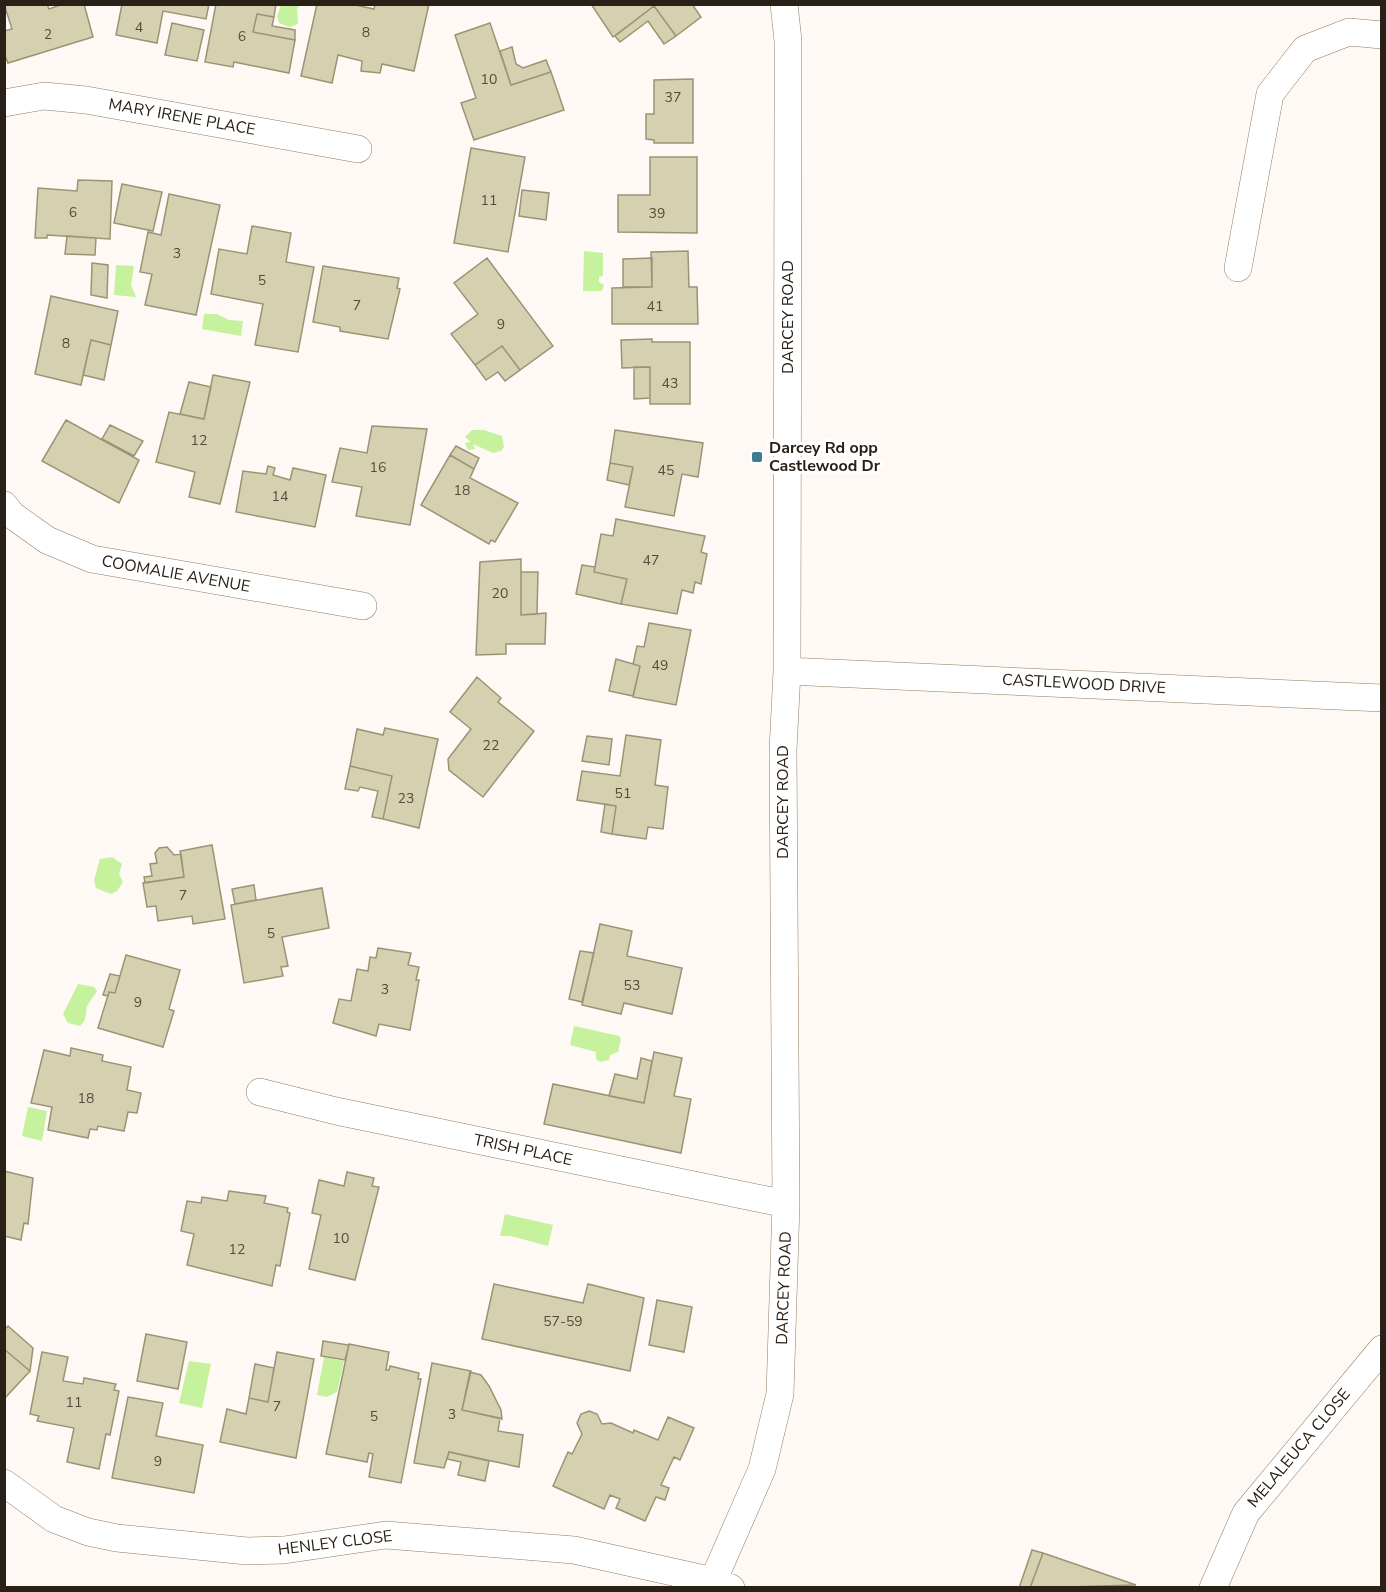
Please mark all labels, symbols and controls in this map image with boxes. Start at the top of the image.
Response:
house number: 4 [135,18,143,37]
house number: 8 [362,23,370,42]
house number: 2 [44,25,52,44]
house number: 6 [238,27,246,46]
house number: 10 [481,70,497,89]
house number: 37 [665,88,681,107]
street label: MARY IRENE PLACE [107,93,257,141]
house number: 11 [481,191,497,210]
house number: 6 [69,203,77,222]
house number: 39 [649,204,665,223]
house number: 3 [173,244,181,263]
street label: DARCEY ROAD [777,260,799,374]
house number: 5 [258,271,266,290]
house number: 7 [353,296,361,315]
house number: 41 [647,297,663,316]
house number: 9 [497,315,505,334]
house number: 8 [62,334,70,353]
house number: 43 [662,374,678,393]
house number: 12 [191,431,207,450]
place label: Darcey Rd opp Castlewood Dr [769,437,881,477]
marker: Darcey Rd opp Castlewood Dr [750,450,764,464]
house number: 16 [370,458,386,477]
house number: 45 [658,461,674,480]
house number: 18 [454,481,470,500]
house number: 14 [272,487,288,506]
street label: COOMALIE AVENUE [100,550,252,598]
house number: 47 [643,551,659,570]
house number: 20 [492,584,508,603]
house number: 49 [652,656,668,675]
street label: CASTLEWOOD DRIVE [1001,669,1167,699]
house number: 22 [483,736,499,755]
street label: DARCEY ROAD [772,745,794,859]
house number: 51 [615,784,631,803]
house number: 23 [398,789,414,808]
house number: 7 [179,886,187,905]
house number: 5 [267,924,275,943]
house number: 53 [624,976,640,995]
house number: 3 [381,980,389,999]
house number: 9 [134,993,142,1012]
house number: 18 [78,1089,94,1108]
street label: TRISH PLACE [471,1129,575,1171]
house number: 10 [333,1229,349,1248]
street label: DARCEY ROAD [771,1231,797,1345]
house number: 12 [229,1240,245,1259]
house number: 57-59 [543,1312,583,1331]
street label: MELALEUCA CLOSE [1243,1384,1355,1512]
house number: 11 [66,1393,82,1412]
house number: 7 [273,1397,281,1416]
house number: 3 [448,1405,456,1424]
house number: 5 [370,1407,378,1426]
house number: 9 [154,1452,162,1471]
street label: HENLEY CLOSE [276,1525,394,1561]

